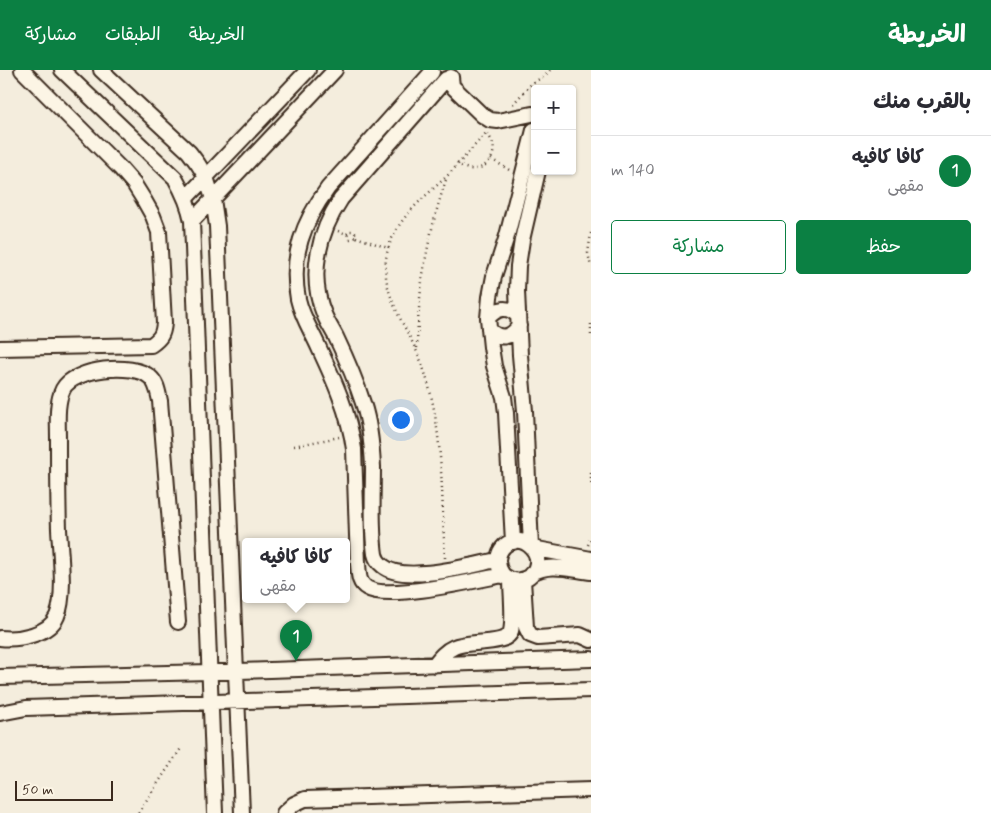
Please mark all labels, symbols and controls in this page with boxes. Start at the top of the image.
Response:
text: الخريطة [888,20,966,51]
text: مشاركة [25,23,77,47]
text: الطبقات [105,23,161,47]
text: الخريطة [189,23,245,47]
map controls [531,85,576,175]
button: + [531,85,576,130]
text: بالقرب منك [873,88,971,116]
button: − [531,130,576,175]
text: كافا كافيه [852,145,924,170]
text: 140 m [611,160,655,181]
text: 1 [951,160,959,181]
text: مقهى [887,176,924,197]
button: مشاركة [611,220,786,274]
button: حفظ [796,220,971,274]
your location [388,407,414,433]
popup [242,538,350,603]
text: كافا كافيه [260,545,332,570]
text: مقهى [260,576,296,597]
pin: 1 [280,620,312,661]
scale bar [15,778,112,801]
text: 50 m [22,781,53,799]

